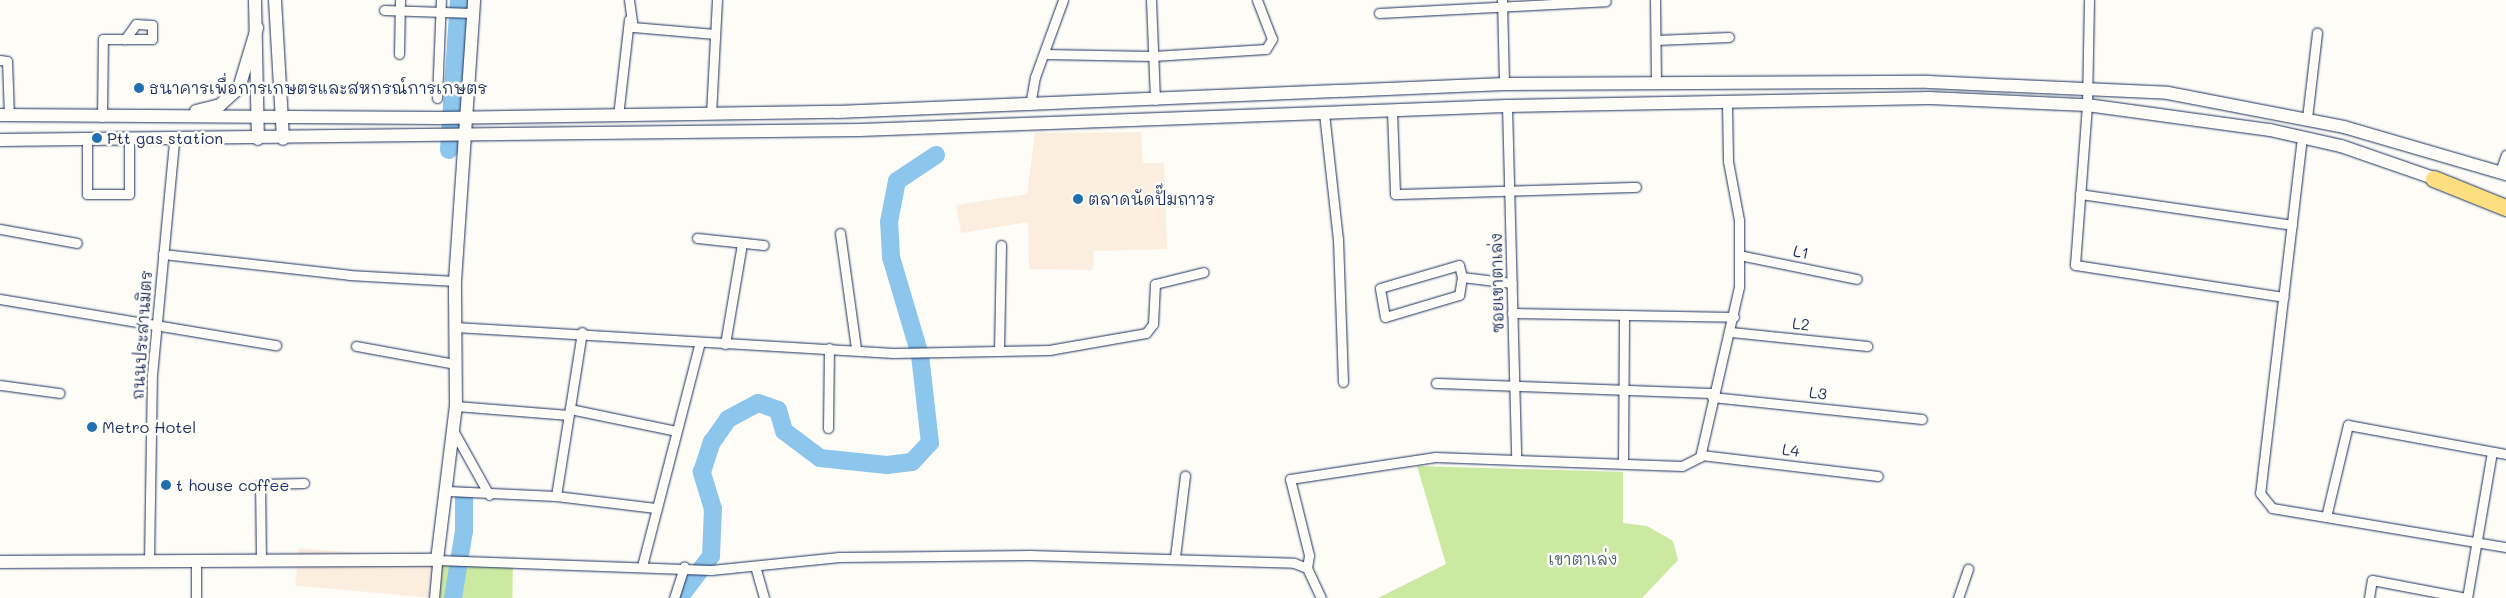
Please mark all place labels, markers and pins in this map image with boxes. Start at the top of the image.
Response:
place label: ธนาคารเพื่อการเกษตรและสหกรณ์การเกษตร [149,78,487,98]
marker: ธนาคารเพื่อการเกษตรและสหกรณ์การเกษตร [133,82,145,94]
place label: Ptt gas station [107,128,223,148]
marker: Ptt gas station [91,132,103,144]
place label: ตลาดนัดปั๊มถาวร [1088,189,1215,209]
marker: ตลาดนัดปั๊มถาวร [1072,193,1084,205]
place label: Metro Hotel [102,417,196,437]
marker: Metro Hotel [86,421,98,433]
place label: t house coffee [176,475,289,495]
marker: t house coffee [160,479,172,491]

